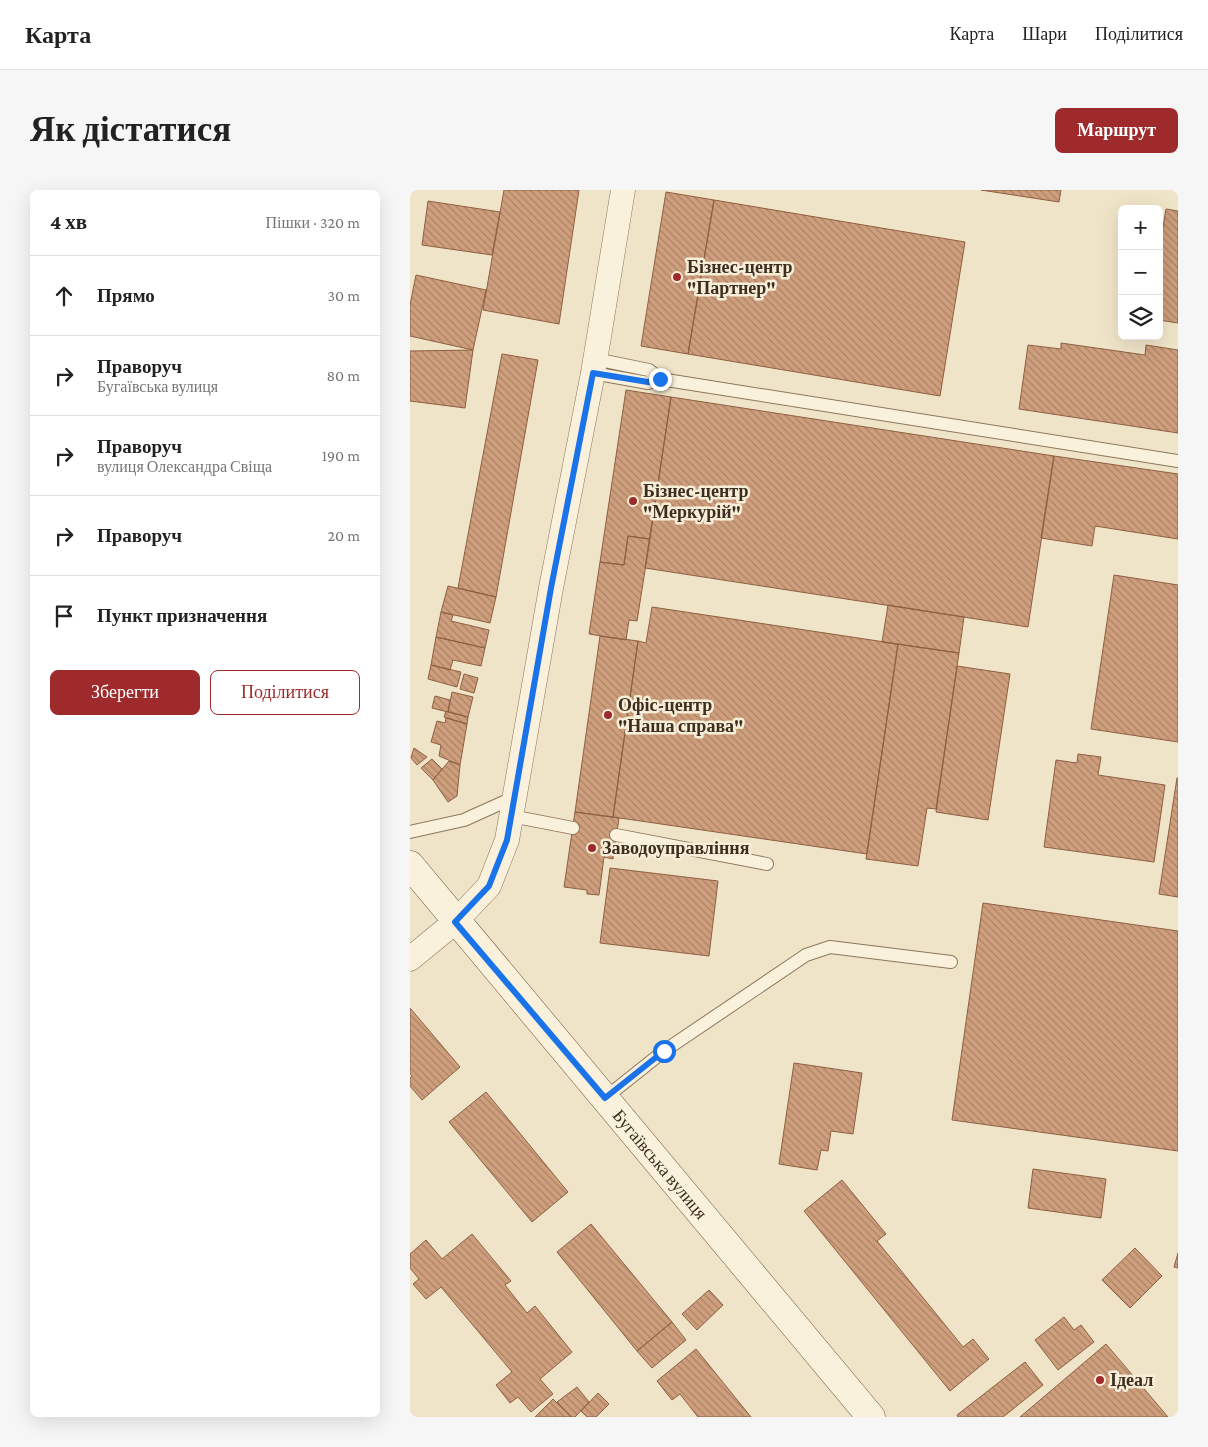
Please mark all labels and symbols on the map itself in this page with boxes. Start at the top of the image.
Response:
place label: Бізнес-центр "Партнер" [687,257,792,298]
marker: Бізнес-центр "Партнер" [671,271,683,283]
route end [649,368,672,391]
place label: Бізнес-центр "Меркурій" [643,481,748,522]
marker: Бізнес-центр "Меркурій" [627,495,639,507]
place label: Офіс-центр "Наша справа" [618,695,743,736]
marker: Офіс-центр "Наша справа" [602,709,614,721]
place label: Заводоуправління [602,838,750,858]
marker: Заводоуправління [586,842,598,854]
route start [653,1040,676,1063]
street label: Бугаївська вулиця [609,1106,711,1223]
place label: Ідеал [1110,1370,1153,1390]
marker: Ідеал [1094,1374,1106,1386]

